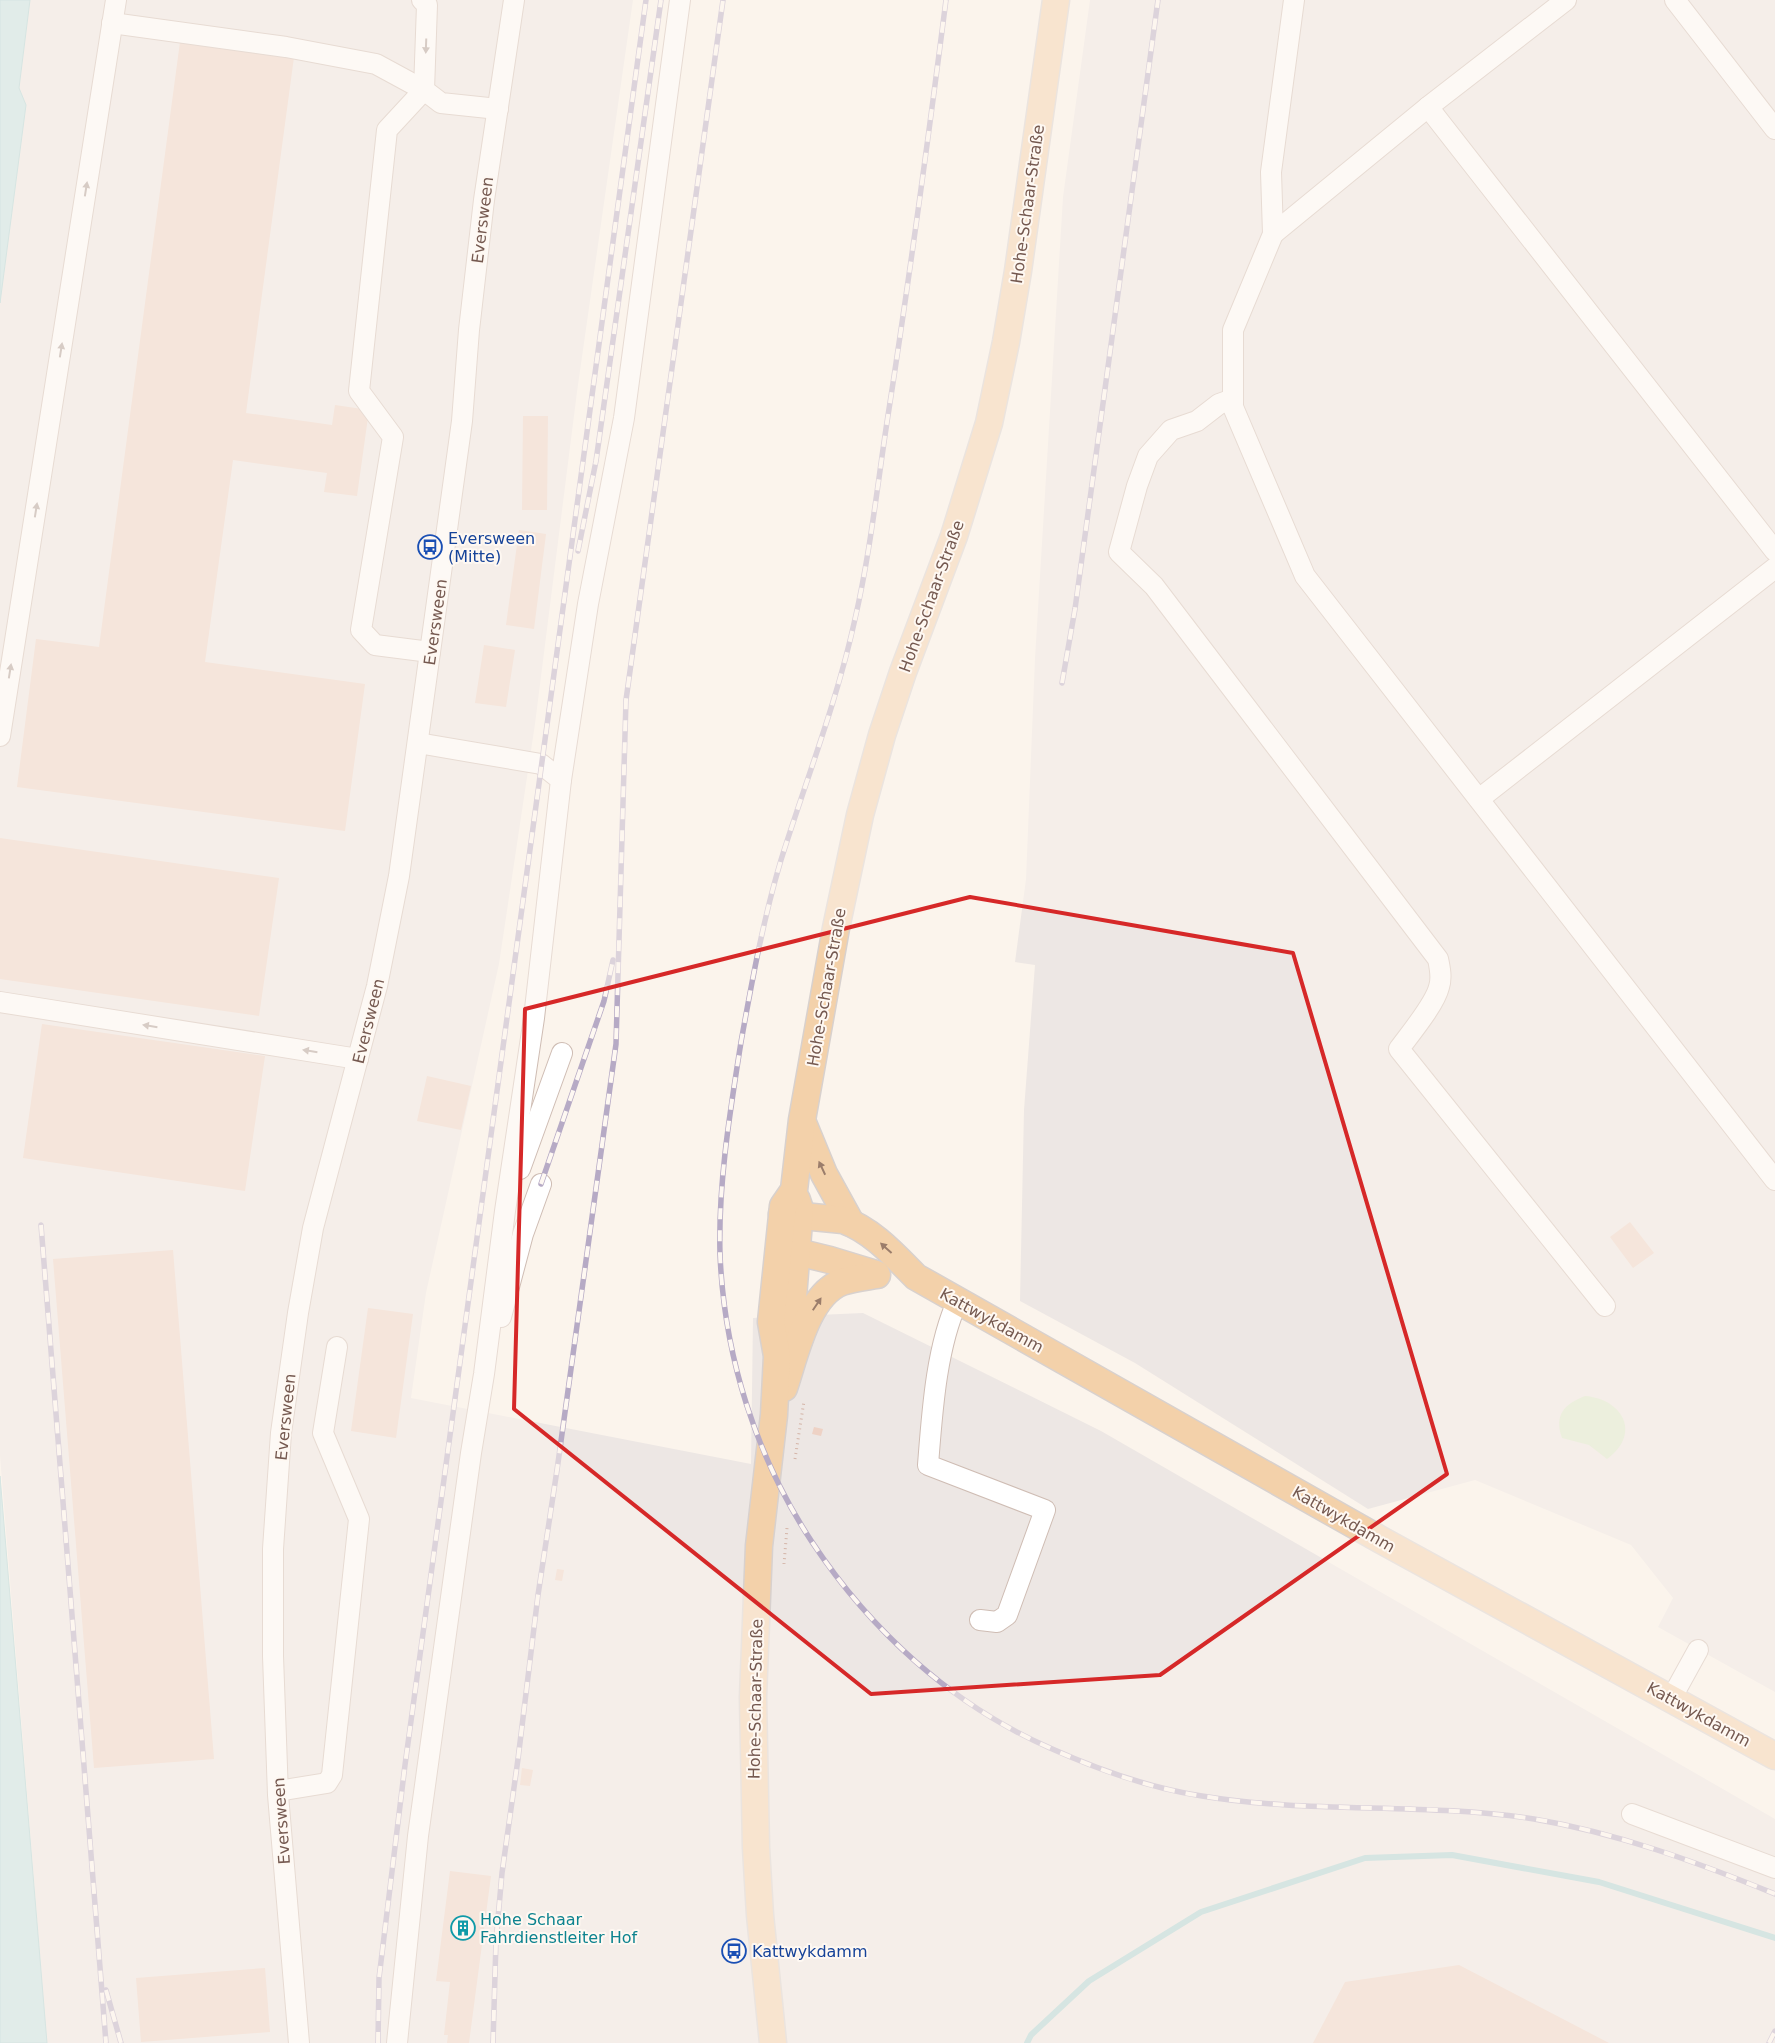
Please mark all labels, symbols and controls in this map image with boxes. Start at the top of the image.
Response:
one-way arrow [421,39,429,55]
street label: Hohe-Schaar-Straße [1007,123,1048,285]
street label: Eversween [468,176,497,265]
one-way arrow [83,181,91,197]
one-way arrow [57,341,65,357]
one-way arrow [32,502,40,518]
street label: Hohe-Schaar-Straße [895,518,968,675]
place label: Eversween (Mitte) [448,529,535,566]
bus stop icon: Eversween (Mitte) [417,534,443,560]
street label: Eversween [420,578,451,667]
one-way arrow [7,663,15,679]
street label: Hohe-Schaar-Straße [803,906,850,1068]
street label: Eversween [349,976,388,1066]
one-way arrow [141,1021,157,1029]
one-way arrow [302,1047,318,1055]
one-way arrow [818,1161,826,1175]
one-way arrow [880,1242,892,1254]
street label: Kattwykdamm [937,1284,1047,1357]
one-way arrow [812,1297,822,1311]
street label: Eversween [271,1373,300,1461]
street label: Kattwykdamm [1289,1482,1399,1557]
street label: Hohe-Schaar-Straße [745,1619,766,1779]
street label: Kattwykdamm [1644,1678,1754,1751]
street label: Eversween [269,1777,294,1865]
place label: Hohe Schaar Fahrdienstleiter Hof [480,1910,638,1947]
building icon: Hohe Schaar Fahrdienstleiter Hof [450,1915,476,1941]
bus stop icon: Kattwykdamm [721,1938,747,1964]
place label: Kattwykdamm [752,1942,868,1961]

